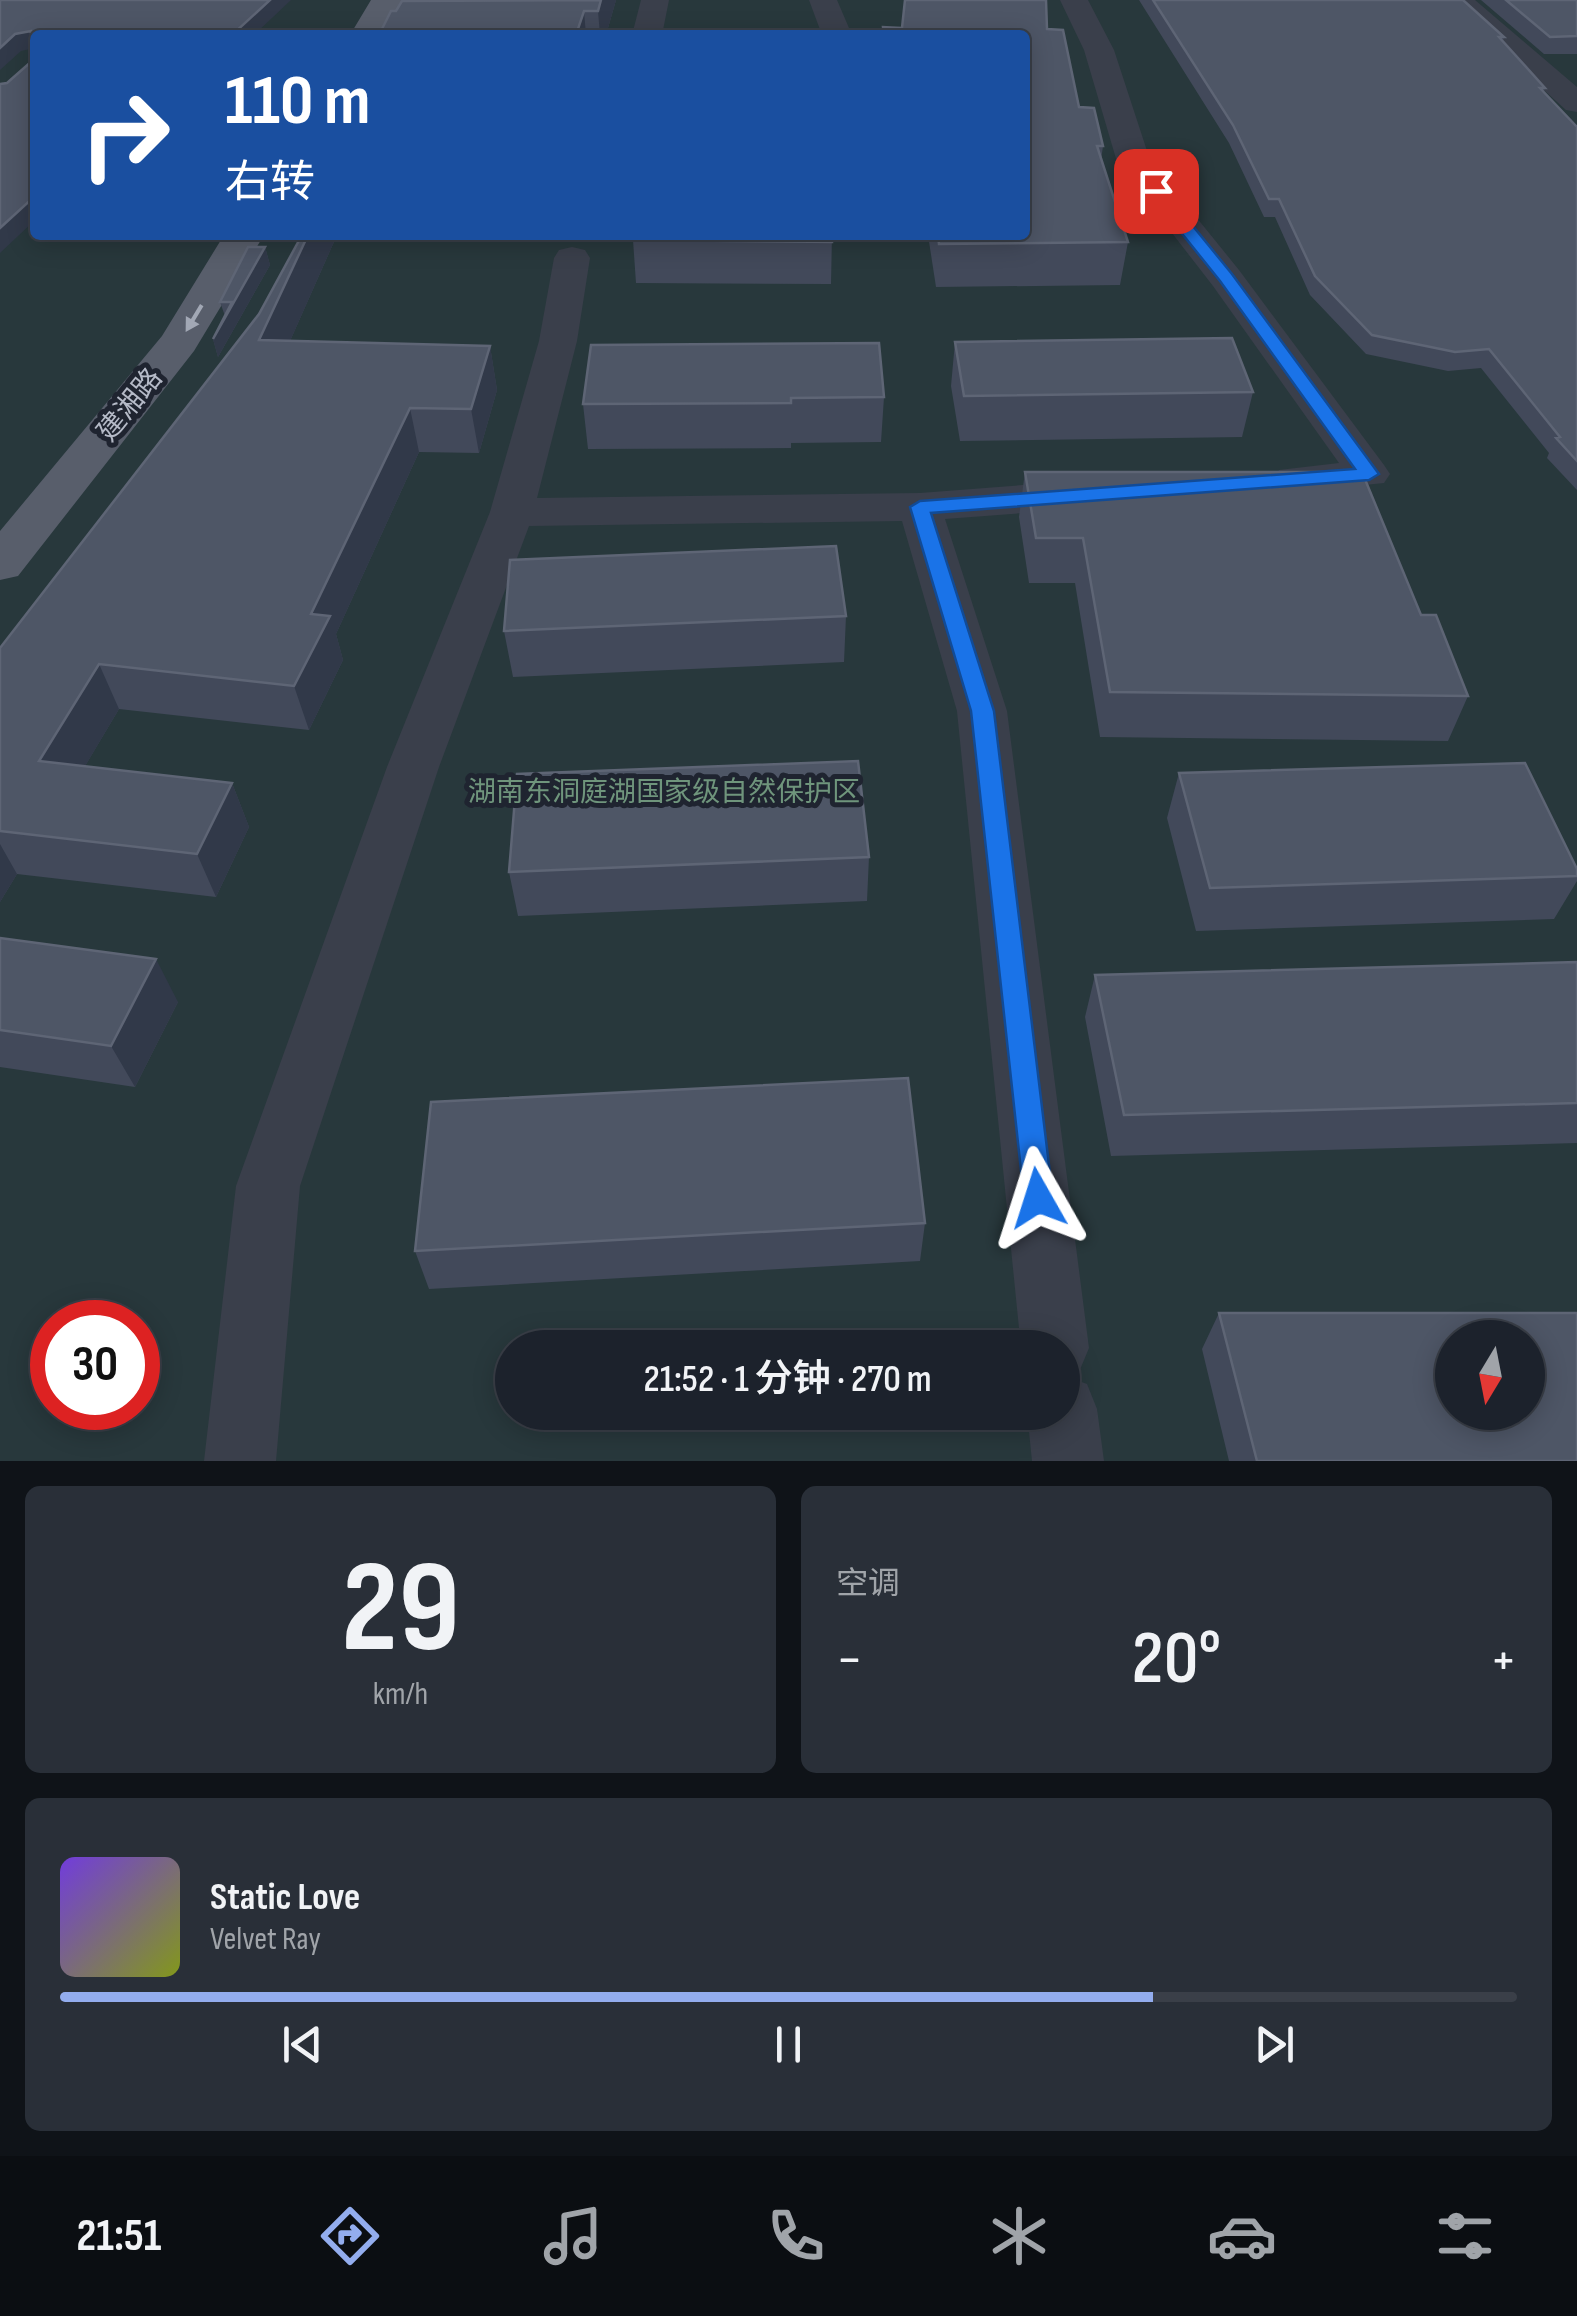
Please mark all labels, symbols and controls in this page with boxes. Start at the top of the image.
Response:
text: 110 m [225,60,371,144]
icon: right [60,70,190,200]
pin [1114,149,1199,234]
text: 右转 [225,156,315,211]
icon: arrive [1129,164,1184,219]
one-way arrow [185,304,203,332]
street label: 建湘路 [91,362,169,448]
park label: 湖南东洞庭湖国家级自然保护区 [468,776,860,809]
position arrow [986,1146,1090,1250]
speed limit sign: 30 [30,1300,160,1430]
north arrow [1435,1320,1545,1430]
map controls [1435,1320,1545,1430]
text: 21:52 · 1 分钟 · 270 m [643,1357,932,1402]
text: 29 [341,1532,460,1688]
text: 空调 [836,1565,900,1604]
text: 20° [1132,1614,1221,1705]
text: − [836,1627,863,1694]
text: + [1490,1627,1517,1694]
text: km/h [373,1675,428,1714]
text: Static Love [210,1875,360,1920]
text: Velvet Ray [210,1920,321,1959]
icon: previous [275,2017,330,2072]
icon: pause [761,2017,816,2072]
icon: next [1247,2017,1302,2072]
icon: directions [315,2201,385,2271]
icon: music [538,2201,608,2271]
icon: phone [761,2201,831,2271]
icon: climate [984,2201,1054,2271]
icon: car [1207,2201,1277,2271]
icon: filters [1430,2201,1500,2271]
text: 21:51 [77,2209,161,2264]

